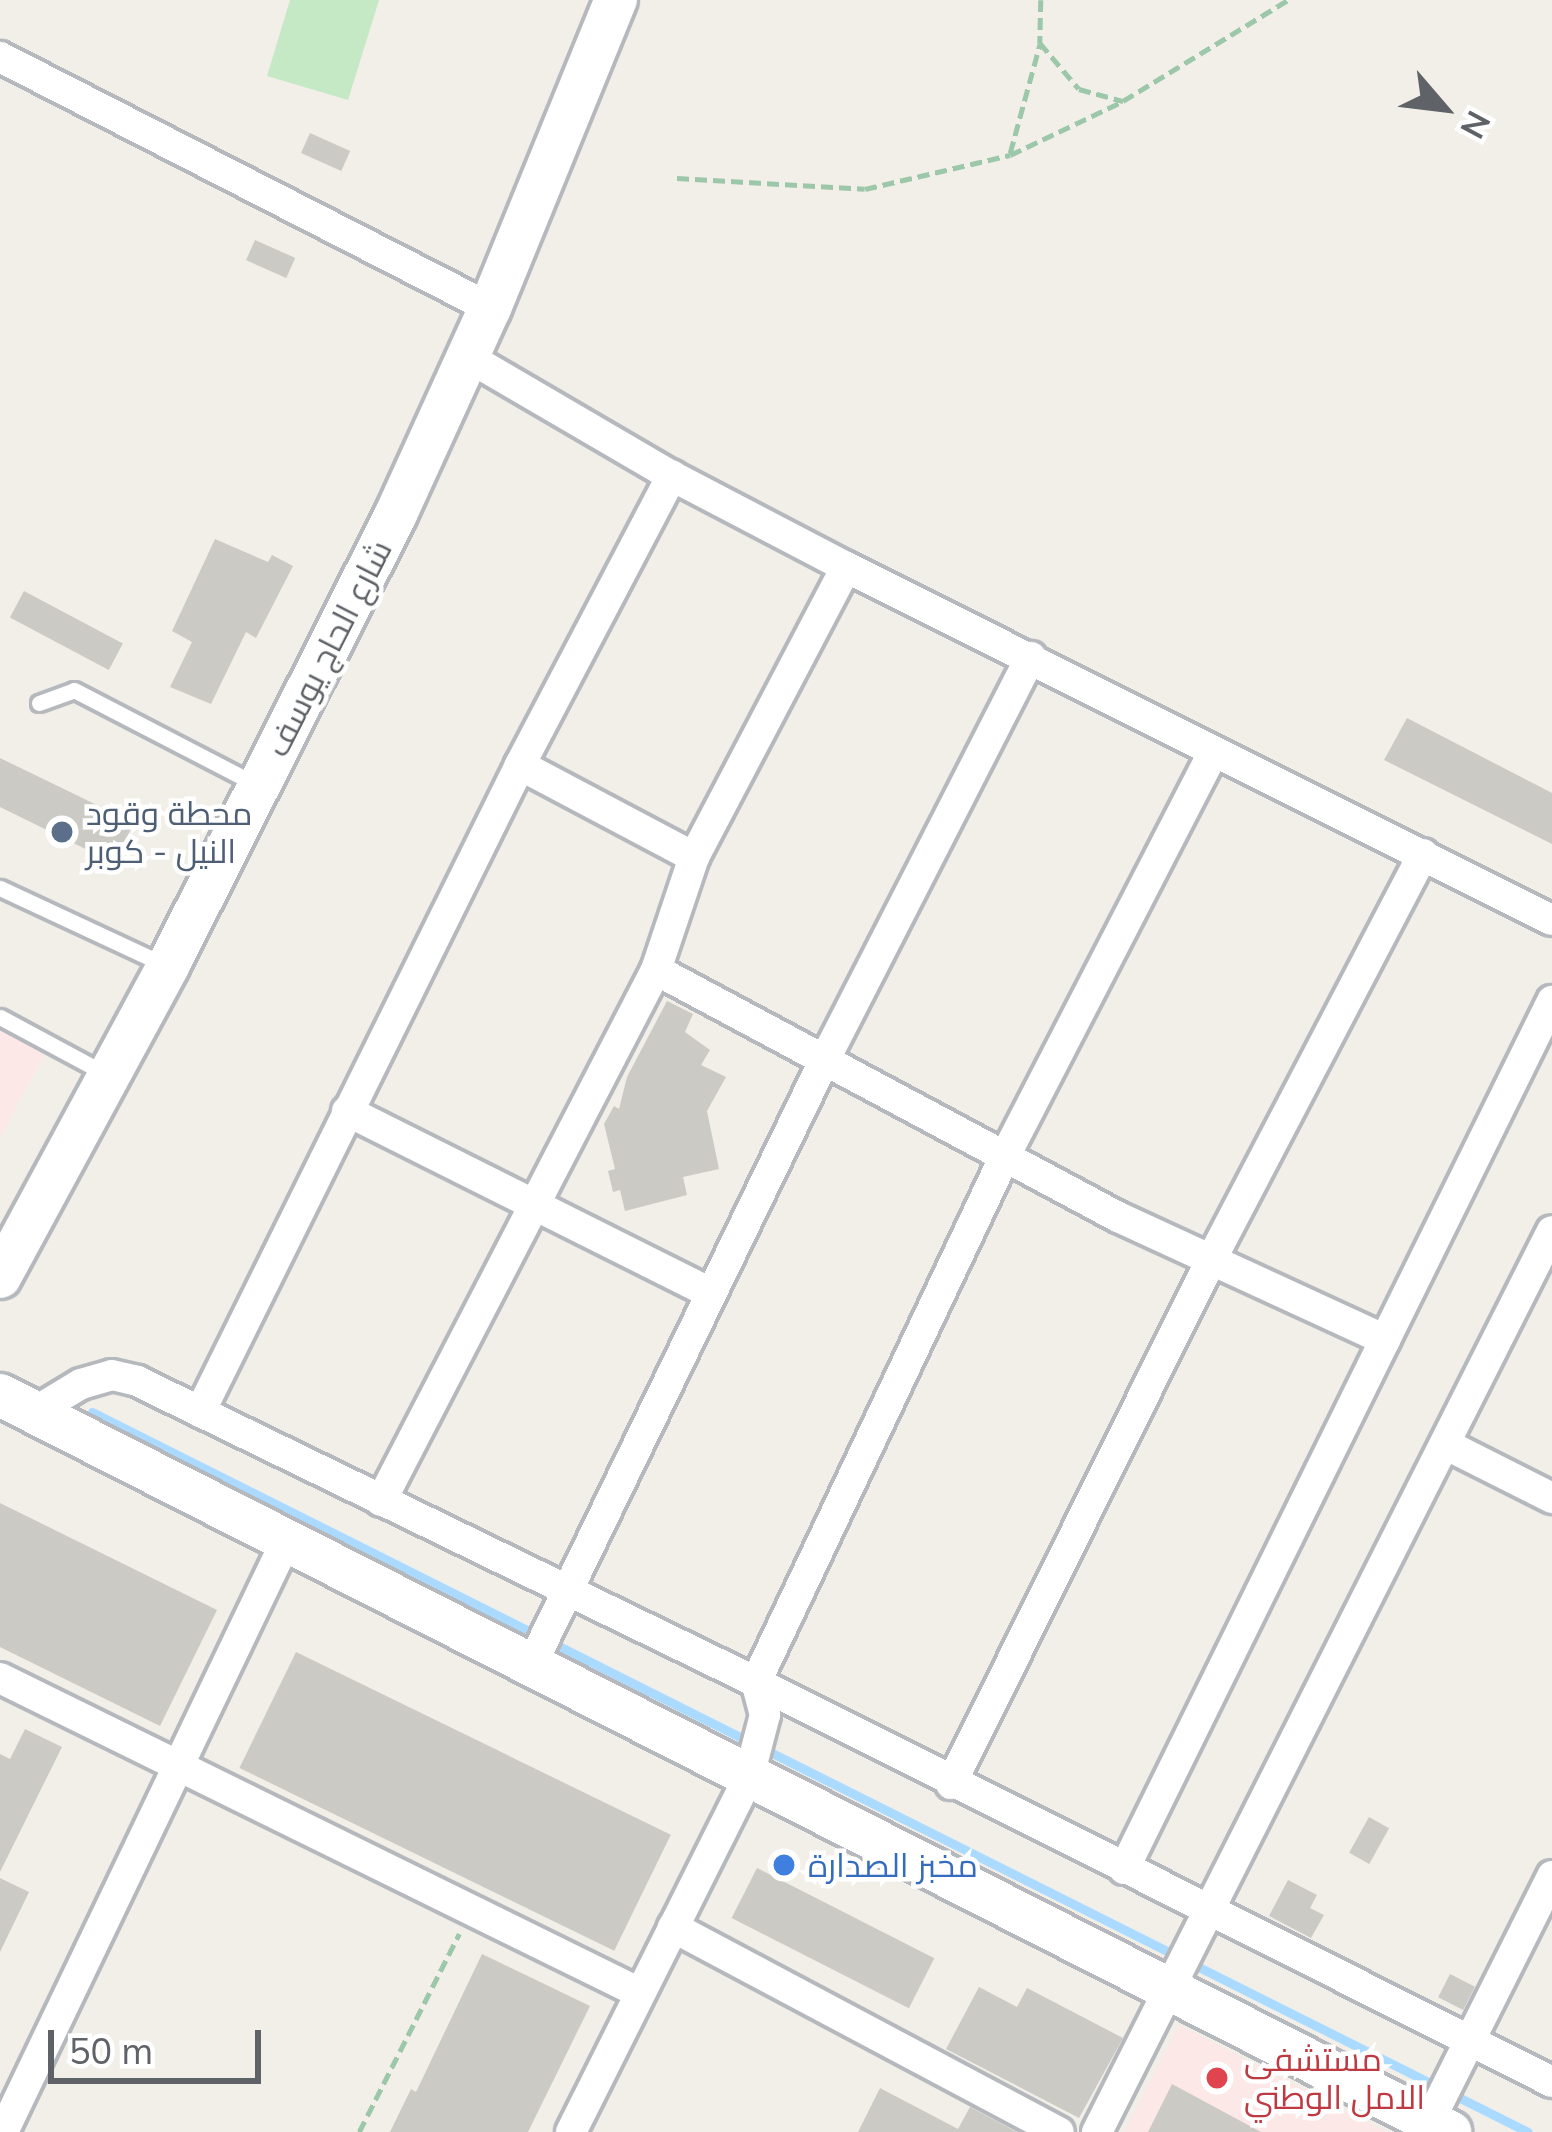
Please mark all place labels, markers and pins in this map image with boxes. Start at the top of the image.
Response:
place label: محطة وقود النيل - كوبر [86,793,253,871]
marker: محطة وقود النيل - كوبر [49,819,75,845]
place label: مخبز الصدارة [808,1845,978,1885]
marker: مخبز الصدارة [771,1852,797,1878]
place label: مستشفى الامل الوطني [1244,2039,1425,2117]
marker: مستشفى الامل الوطني [1201,2062,1233,2094]

